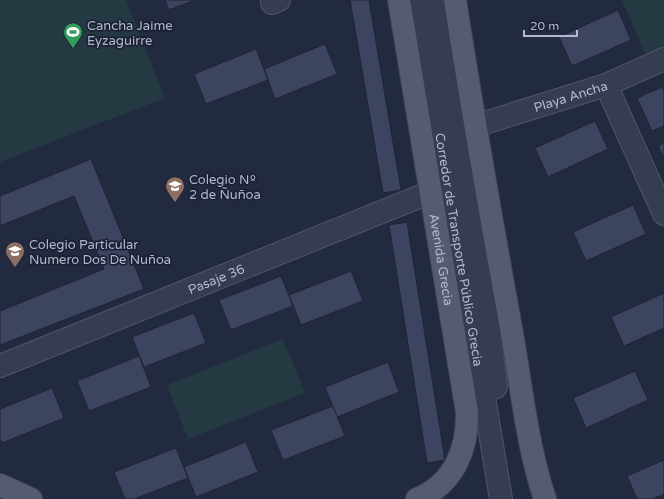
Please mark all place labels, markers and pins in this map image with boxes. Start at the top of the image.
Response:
place label: Cancha Jaime Eyzaguirre [87,18,173,49]
sports icon: Cancha Jaime Eyzaguirre [62,21,84,49]
place label: Colegio Nº 2 de Ñuñoa [189,172,261,203]
school or university icon: Colegio Nº 2 de Ñuñoa [164,175,186,203]
place label: Colegio Particular Numero Dos De Nuñoa [29,237,171,268]
school or university icon: Colegio Particular Numero Dos De Nuñoa [4,240,26,268]

